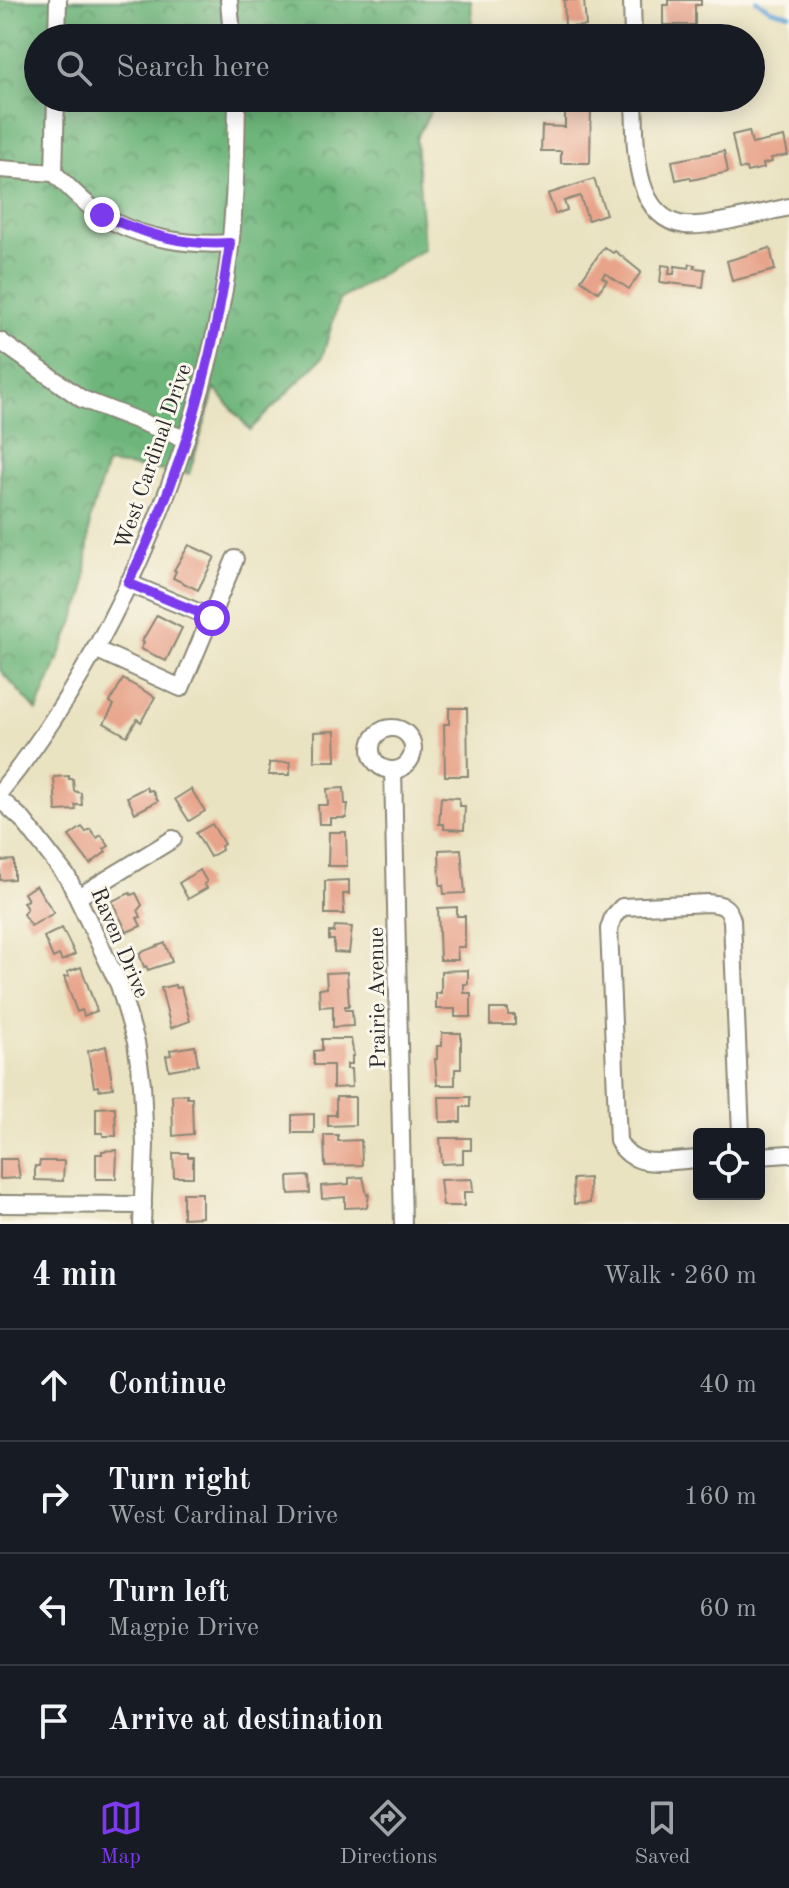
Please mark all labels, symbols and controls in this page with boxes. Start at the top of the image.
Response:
search box [24,24,765,112]
icon: search [52,46,96,90]
text: Search here [116,53,270,83]
route end [84,197,120,233]
street label: West Cardinal Drive [112,361,196,552]
route start [194,600,230,636]
street label: Raven Drive [86,884,152,1001]
street label: Prairie Avenue [366,927,390,1069]
map controls [693,1128,765,1200]
button: locate [693,1128,765,1200]
text: 4 min [32,1259,117,1293]
text: Walk · 260 m [603,1263,757,1289]
icon: ahead [32,1363,76,1407]
text: Continue [108,1370,227,1400]
text: 40 m [699,1372,757,1398]
text: Turn right [108,1466,250,1496]
icon: right [32,1475,76,1519]
text: 160 m [684,1484,757,1510]
text: West Cardinal Drive [108,1503,338,1529]
text: Turn left [108,1578,229,1608]
icon: left [32,1587,76,1631]
text: 60 m [699,1596,757,1622]
text: Magpie Drive [108,1615,259,1641]
icon: arrive [32,1699,76,1743]
text: Arrive at destination [108,1706,383,1736]
tab: Map [99,1796,143,1871]
tab: Directions [340,1796,437,1871]
tab: Saved [634,1796,690,1871]

